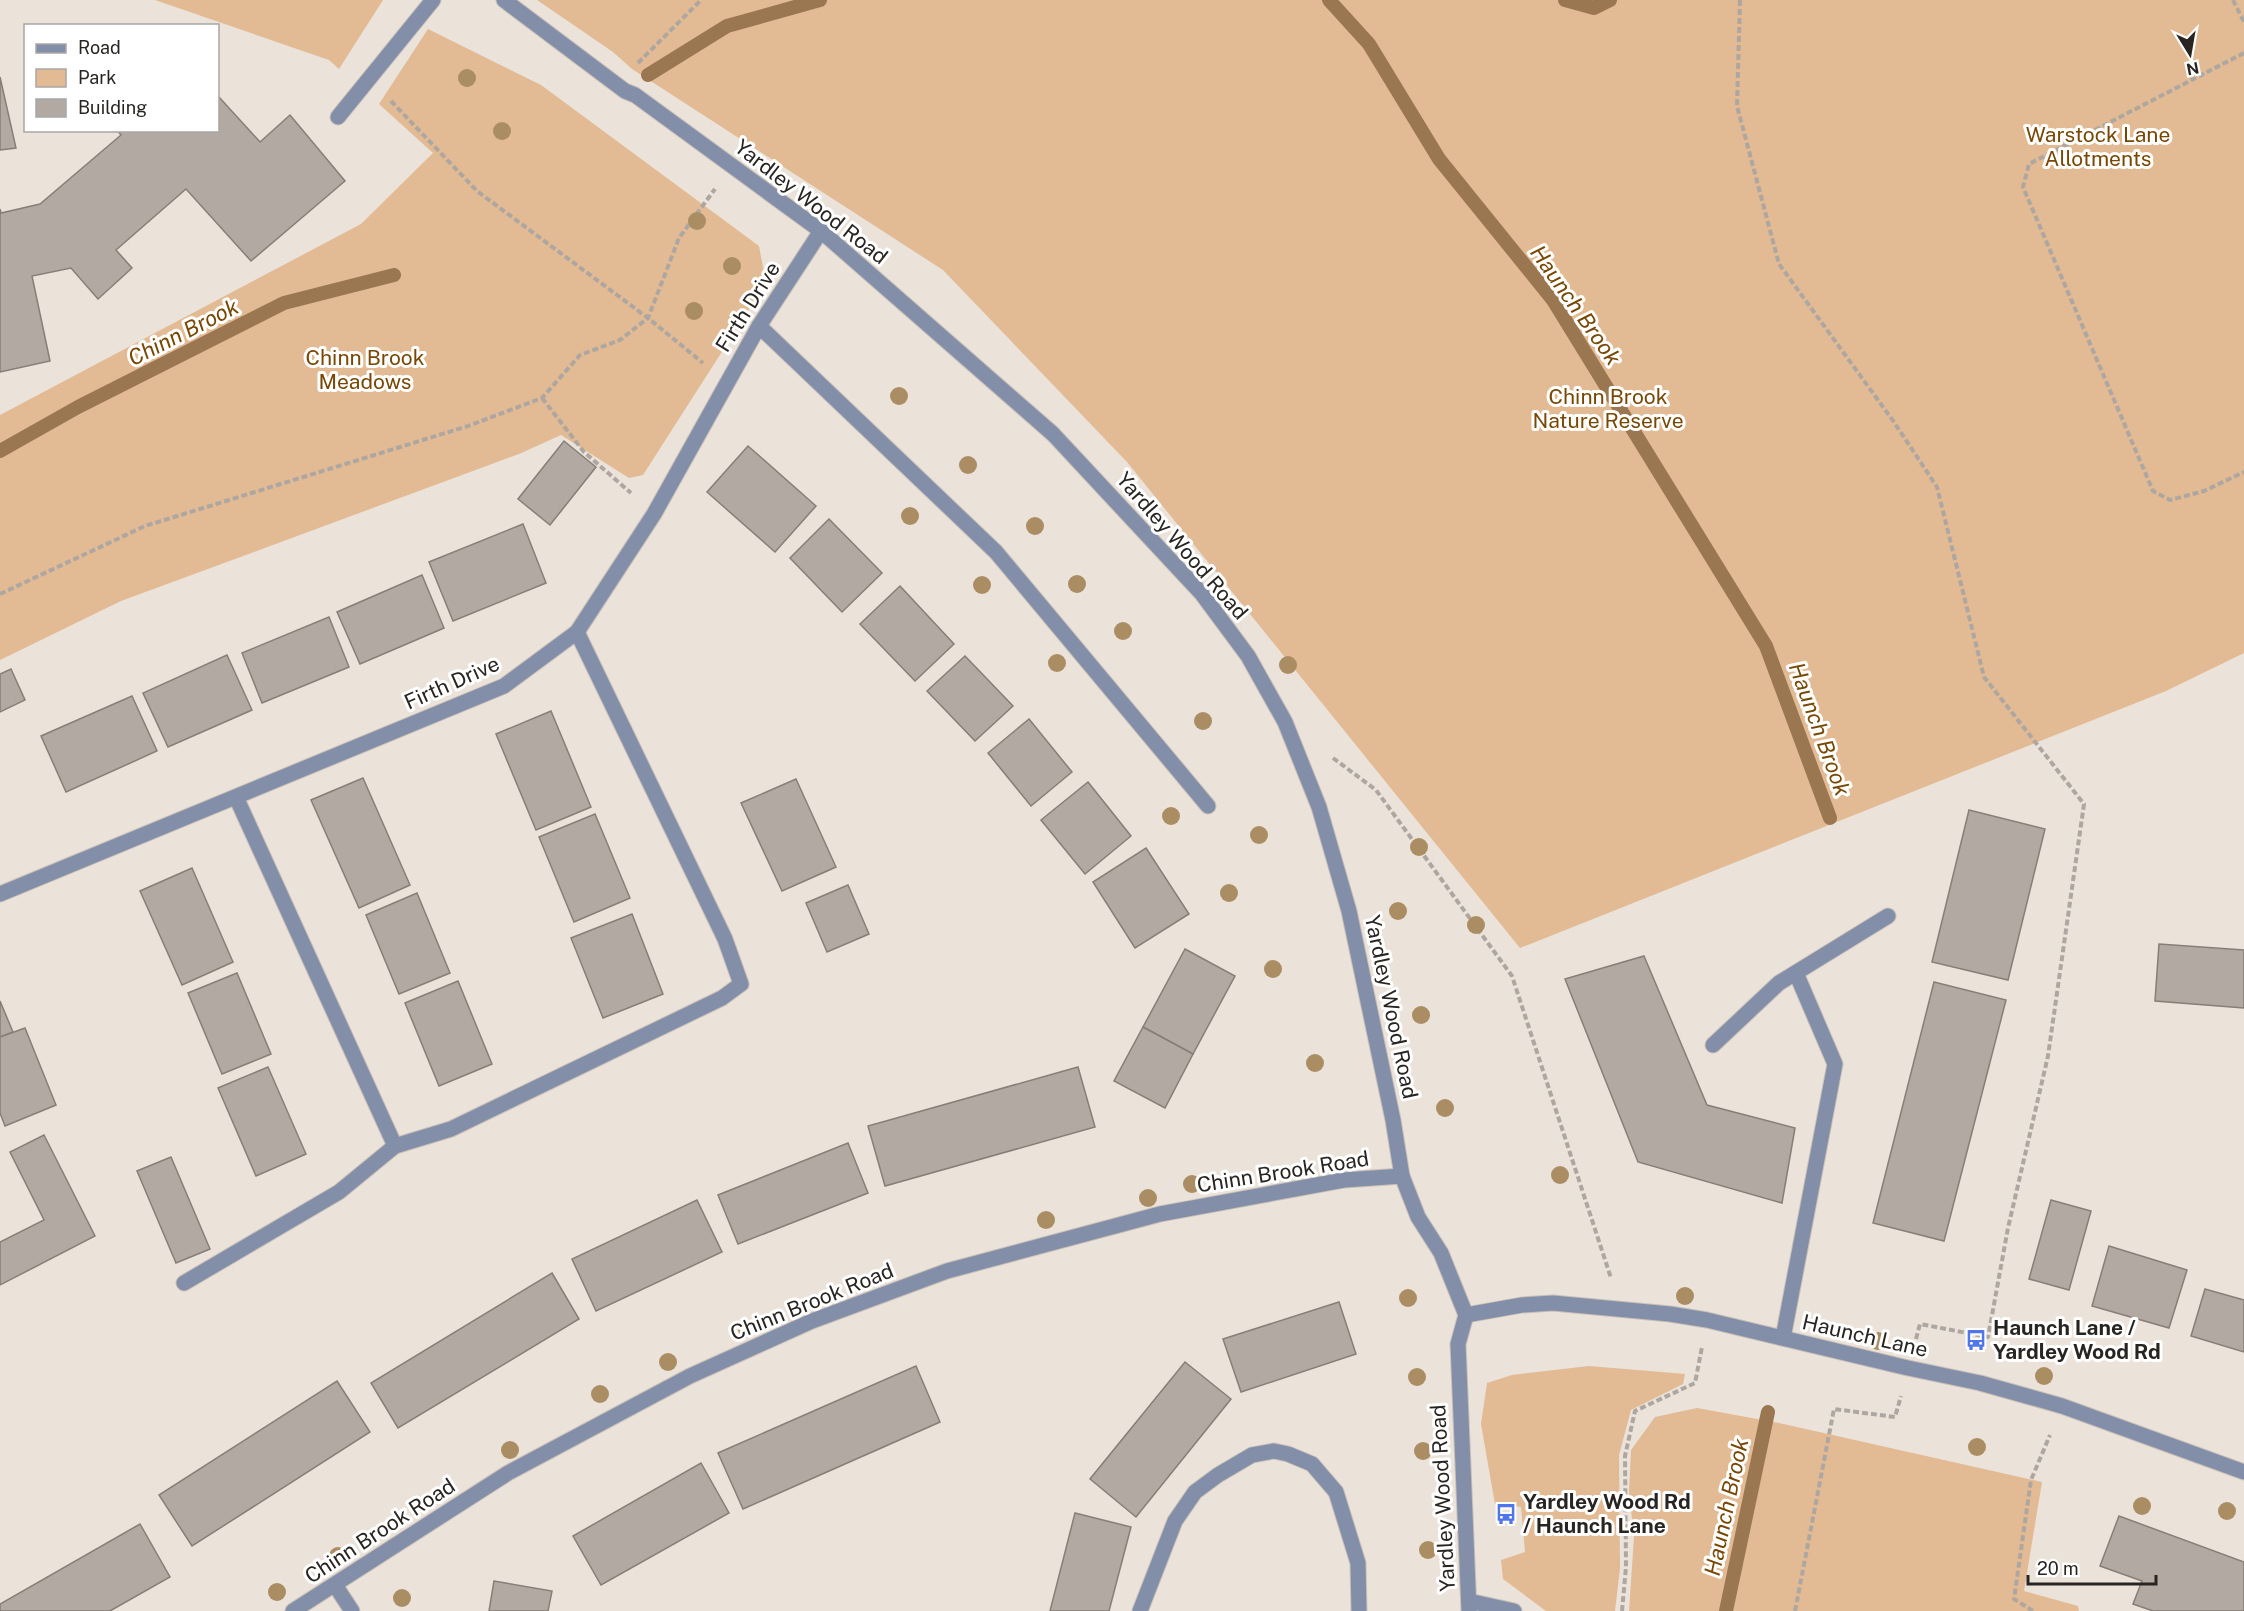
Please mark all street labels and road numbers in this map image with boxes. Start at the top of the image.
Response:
street label: Yardley Wood Road [730,134,893,269]
street label: Firth Drive [710,257,785,356]
street label: Yardley Wood Road [1112,467,1253,625]
street label: Firth Drive [400,651,503,715]
street label: Yardley Wood Road [1360,913,1423,1101]
street label: Chinn Brook Road [1195,1146,1371,1197]
street label: Chinn Brook Road [727,1257,897,1346]
street label: Haunch Lane [1800,1309,1930,1362]
street label: Yardley Wood Road [1425,1404,1460,1592]
street label: Chinn Brook Road [300,1473,459,1588]

